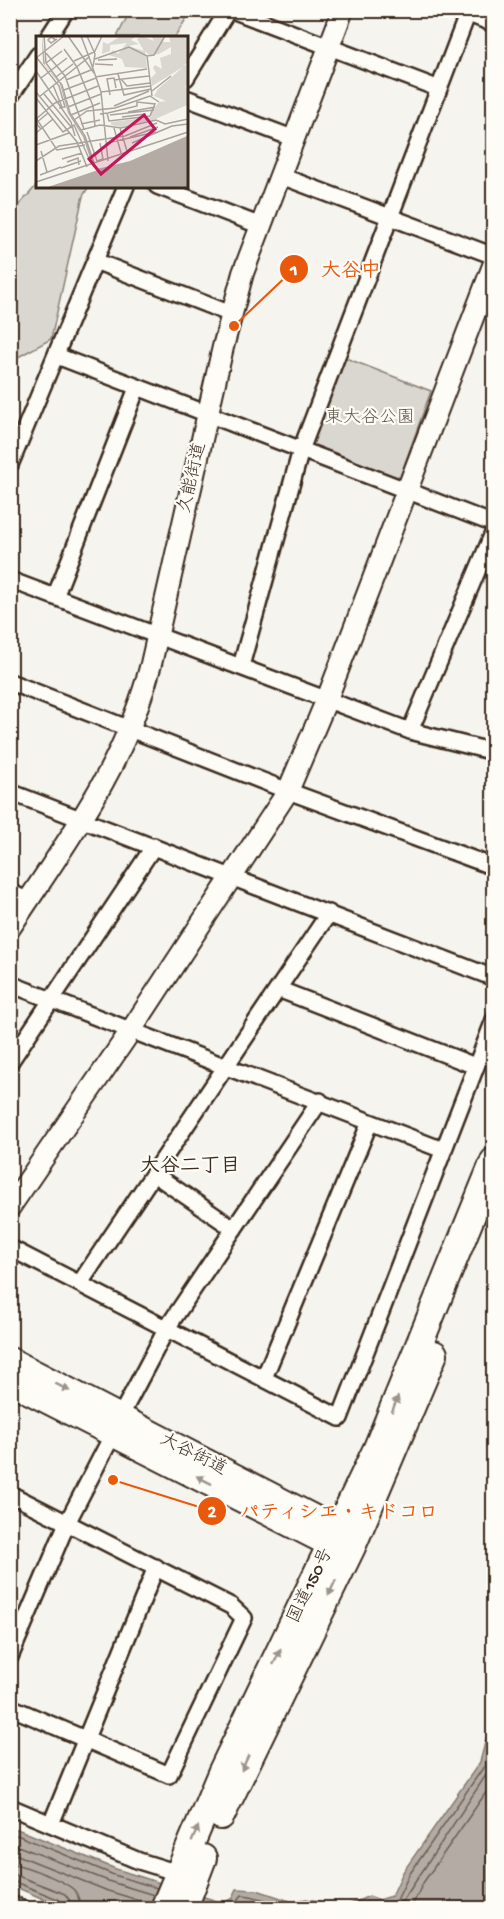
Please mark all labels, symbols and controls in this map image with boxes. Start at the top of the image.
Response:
inset map [36,36,188,188]
callout: 大谷中 [279,250,393,288]
text: 大谷中 [321,259,381,284]
text: 1 [289,261,298,282]
park label: 東大谷公園 [325,407,415,429]
street label: 久能街道 [174,440,211,515]
district label: 大谷二丁目 [140,1155,240,1179]
one-way arrow [54,1382,71,1392]
one-way arrow [390,1395,400,1413]
street label: 大谷街道 [156,1428,230,1481]
one-way arrow [195,1476,213,1486]
callout: パティシエ・キドコロ [197,1492,451,1530]
text: 2 [208,1503,217,1524]
text: パティシエ・キドコロ [240,1503,438,1526]
street label: 国道150号 [283,1545,338,1627]
one-way arrow [328,1580,337,1597]
one-way arrow [273,1648,282,1665]
one-way arrow [241,1755,250,1772]
one-way arrow [190,1824,200,1842]

